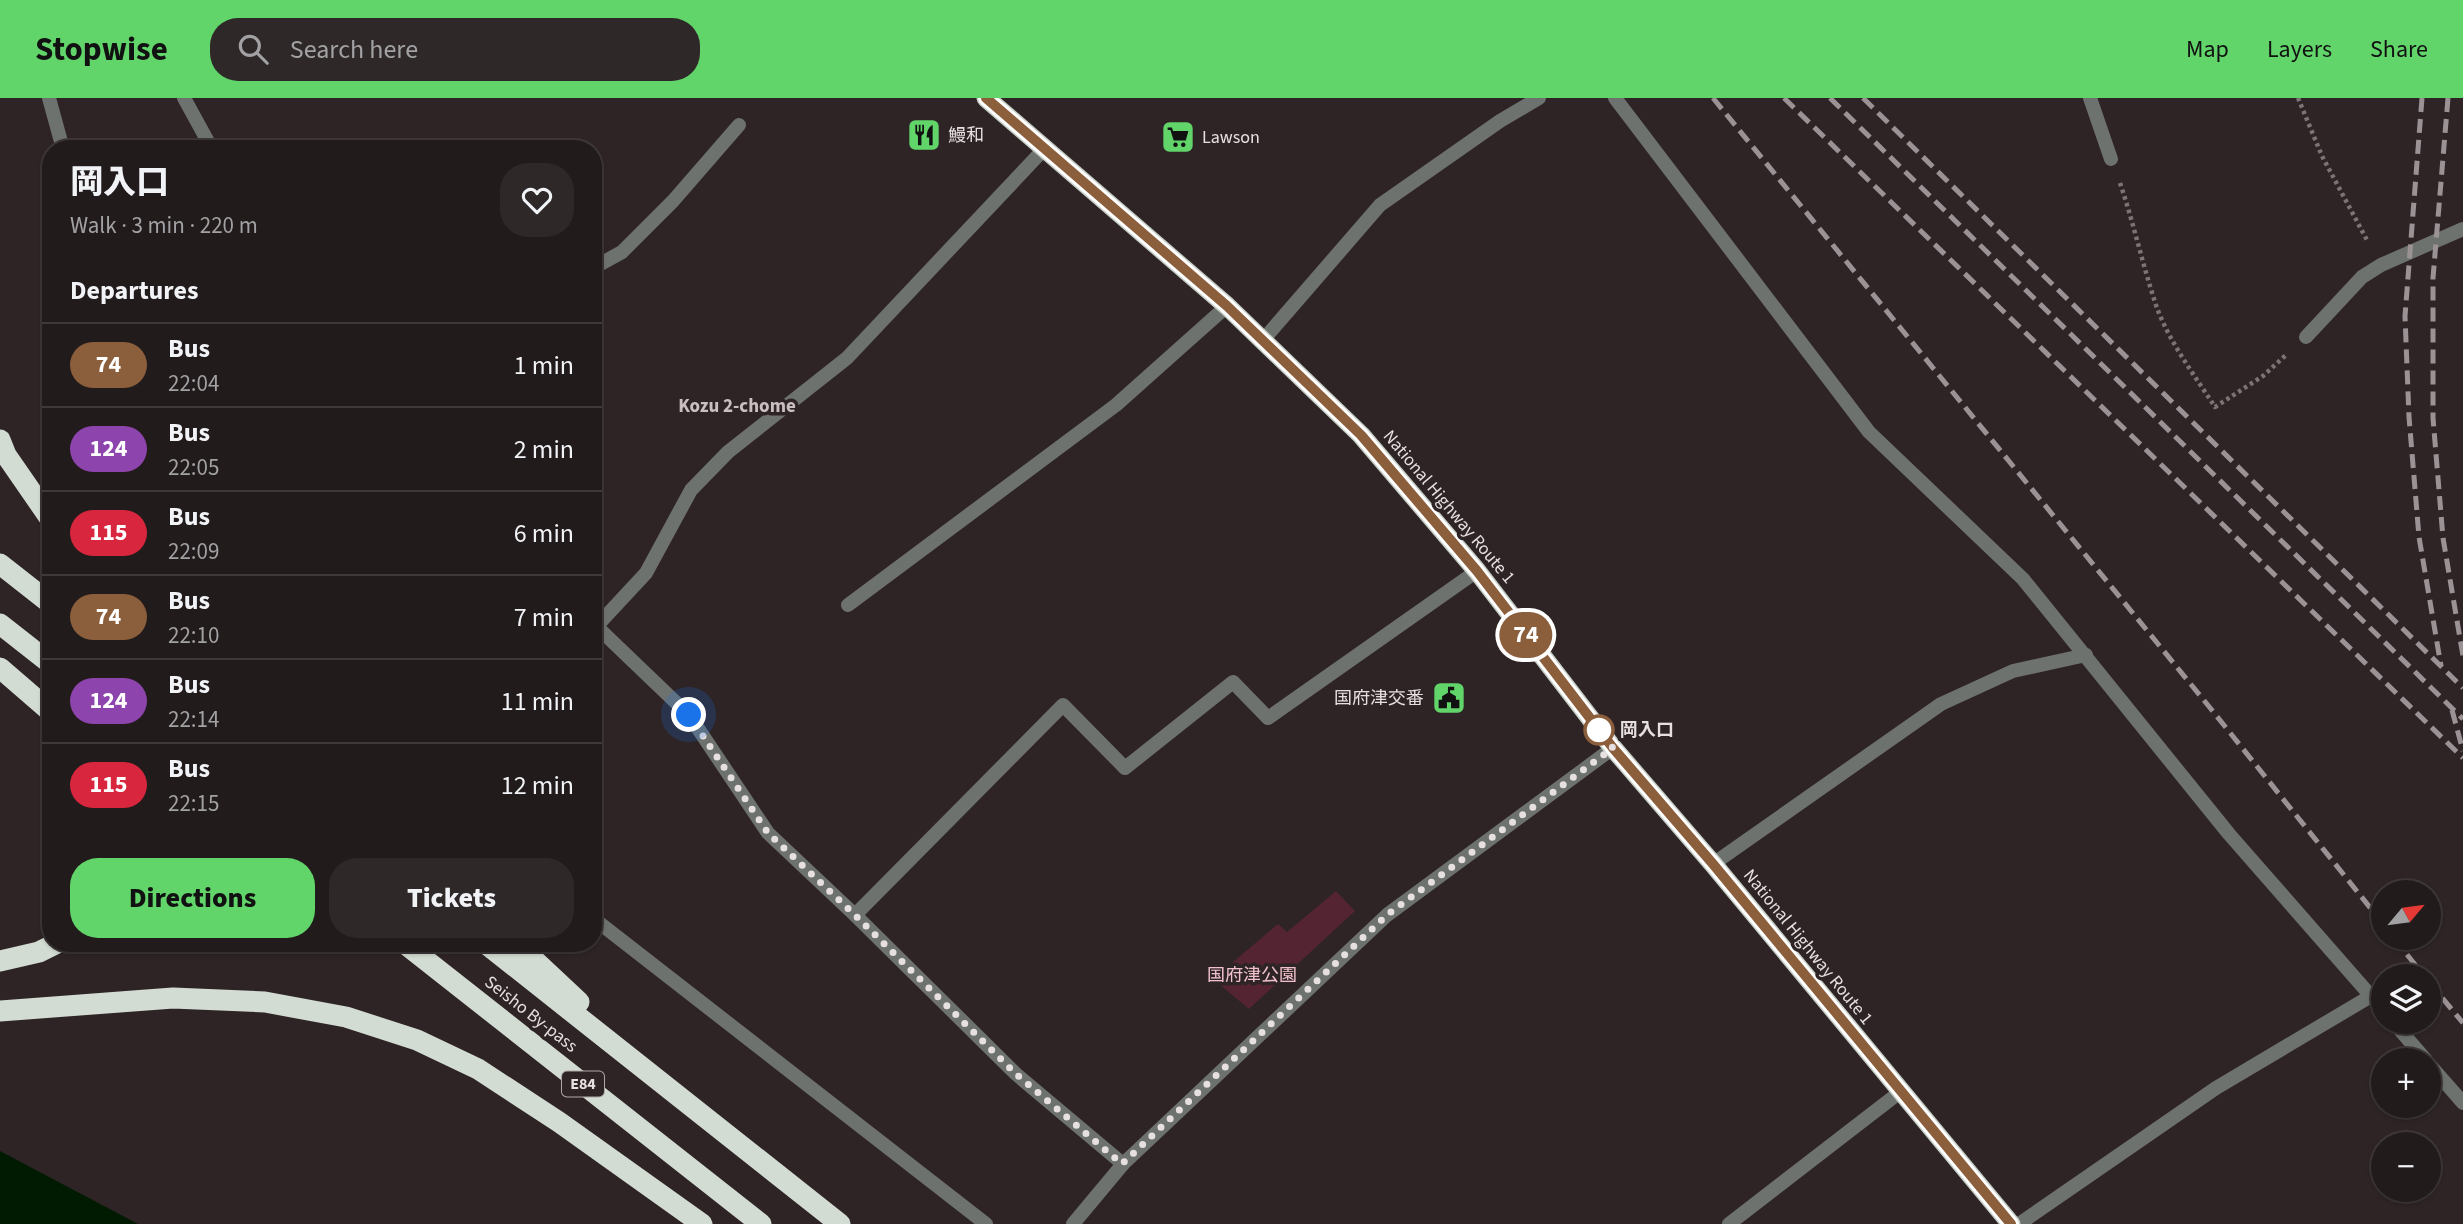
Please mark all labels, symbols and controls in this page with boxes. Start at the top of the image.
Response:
search box [210,18,700,81]
text: Stopwise [35,26,168,73]
icon: search [234,30,272,68]
text: Search here [290,31,418,68]
text: Map [2186,32,2229,67]
text: Layers [2267,32,2332,67]
text: Share [2370,32,2428,67]
restaurant icon: 鰻和 [905,116,943,154]
supermarket icon: Lawson [1159,118,1197,156]
place label: 鰻和 [948,123,984,148]
place label: Lawson [1202,125,1260,150]
text: 岡入口 [70,159,169,206]
button: heart [500,163,574,237]
text: Walk · 3 min · 220 m [70,209,258,242]
text: Departures [70,272,198,309]
text: Bus [168,330,210,367]
text: 74 [96,347,121,382]
text: 1 min [514,347,574,384]
text: 22:04 [168,367,219,400]
district label: Kozu 2-chome [678,393,796,420]
text: Bus [168,414,210,451]
street label: National Highway Route 1 [1377,425,1521,589]
text: 124 [89,431,128,466]
text: 2 min [514,431,574,468]
text: 22:05 [168,451,219,484]
text: Bus [168,498,210,535]
text: 115 [89,515,128,550]
text: 6 min [514,515,574,552]
text: 22:09 [168,535,219,568]
text: Bus [168,582,210,619]
text: 74 [96,599,121,634]
text: 7 min [514,599,574,636]
line badge: 74 [1494,612,1558,658]
text: 74 [1513,617,1539,652]
text: 22:10 [168,619,219,652]
text: Bus [168,666,210,703]
public building icon: 国府津交番 [1430,679,1468,717]
text: 124 [89,683,128,718]
text: 11 min [501,683,574,720]
place label: 国府津交番 [1334,686,1424,711]
your location [671,697,706,732]
text: 22:14 [168,703,219,736]
marker: 岡入口 [1584,715,1614,745]
place label: 岡入口 [1620,718,1674,743]
text: Bus [168,750,210,787]
text: 115 [89,767,128,802]
text: 12 min [501,767,574,804]
text: 22:15 [168,787,219,820]
button: Directions [70,858,315,938]
button: Tickets [329,858,574,938]
street label: National Highway Route 1 [1737,864,1879,1030]
north arrow [2371,880,2441,950]
map controls [2371,880,2441,1202]
park label: 国府津公園 [1207,963,1297,988]
button: layers [2371,964,2441,1034]
street label: Seisho By-pass [479,970,583,1058]
button: + [2371,1048,2441,1118]
road number: E84 [562,1072,604,1096]
button: − [2371,1132,2441,1202]

